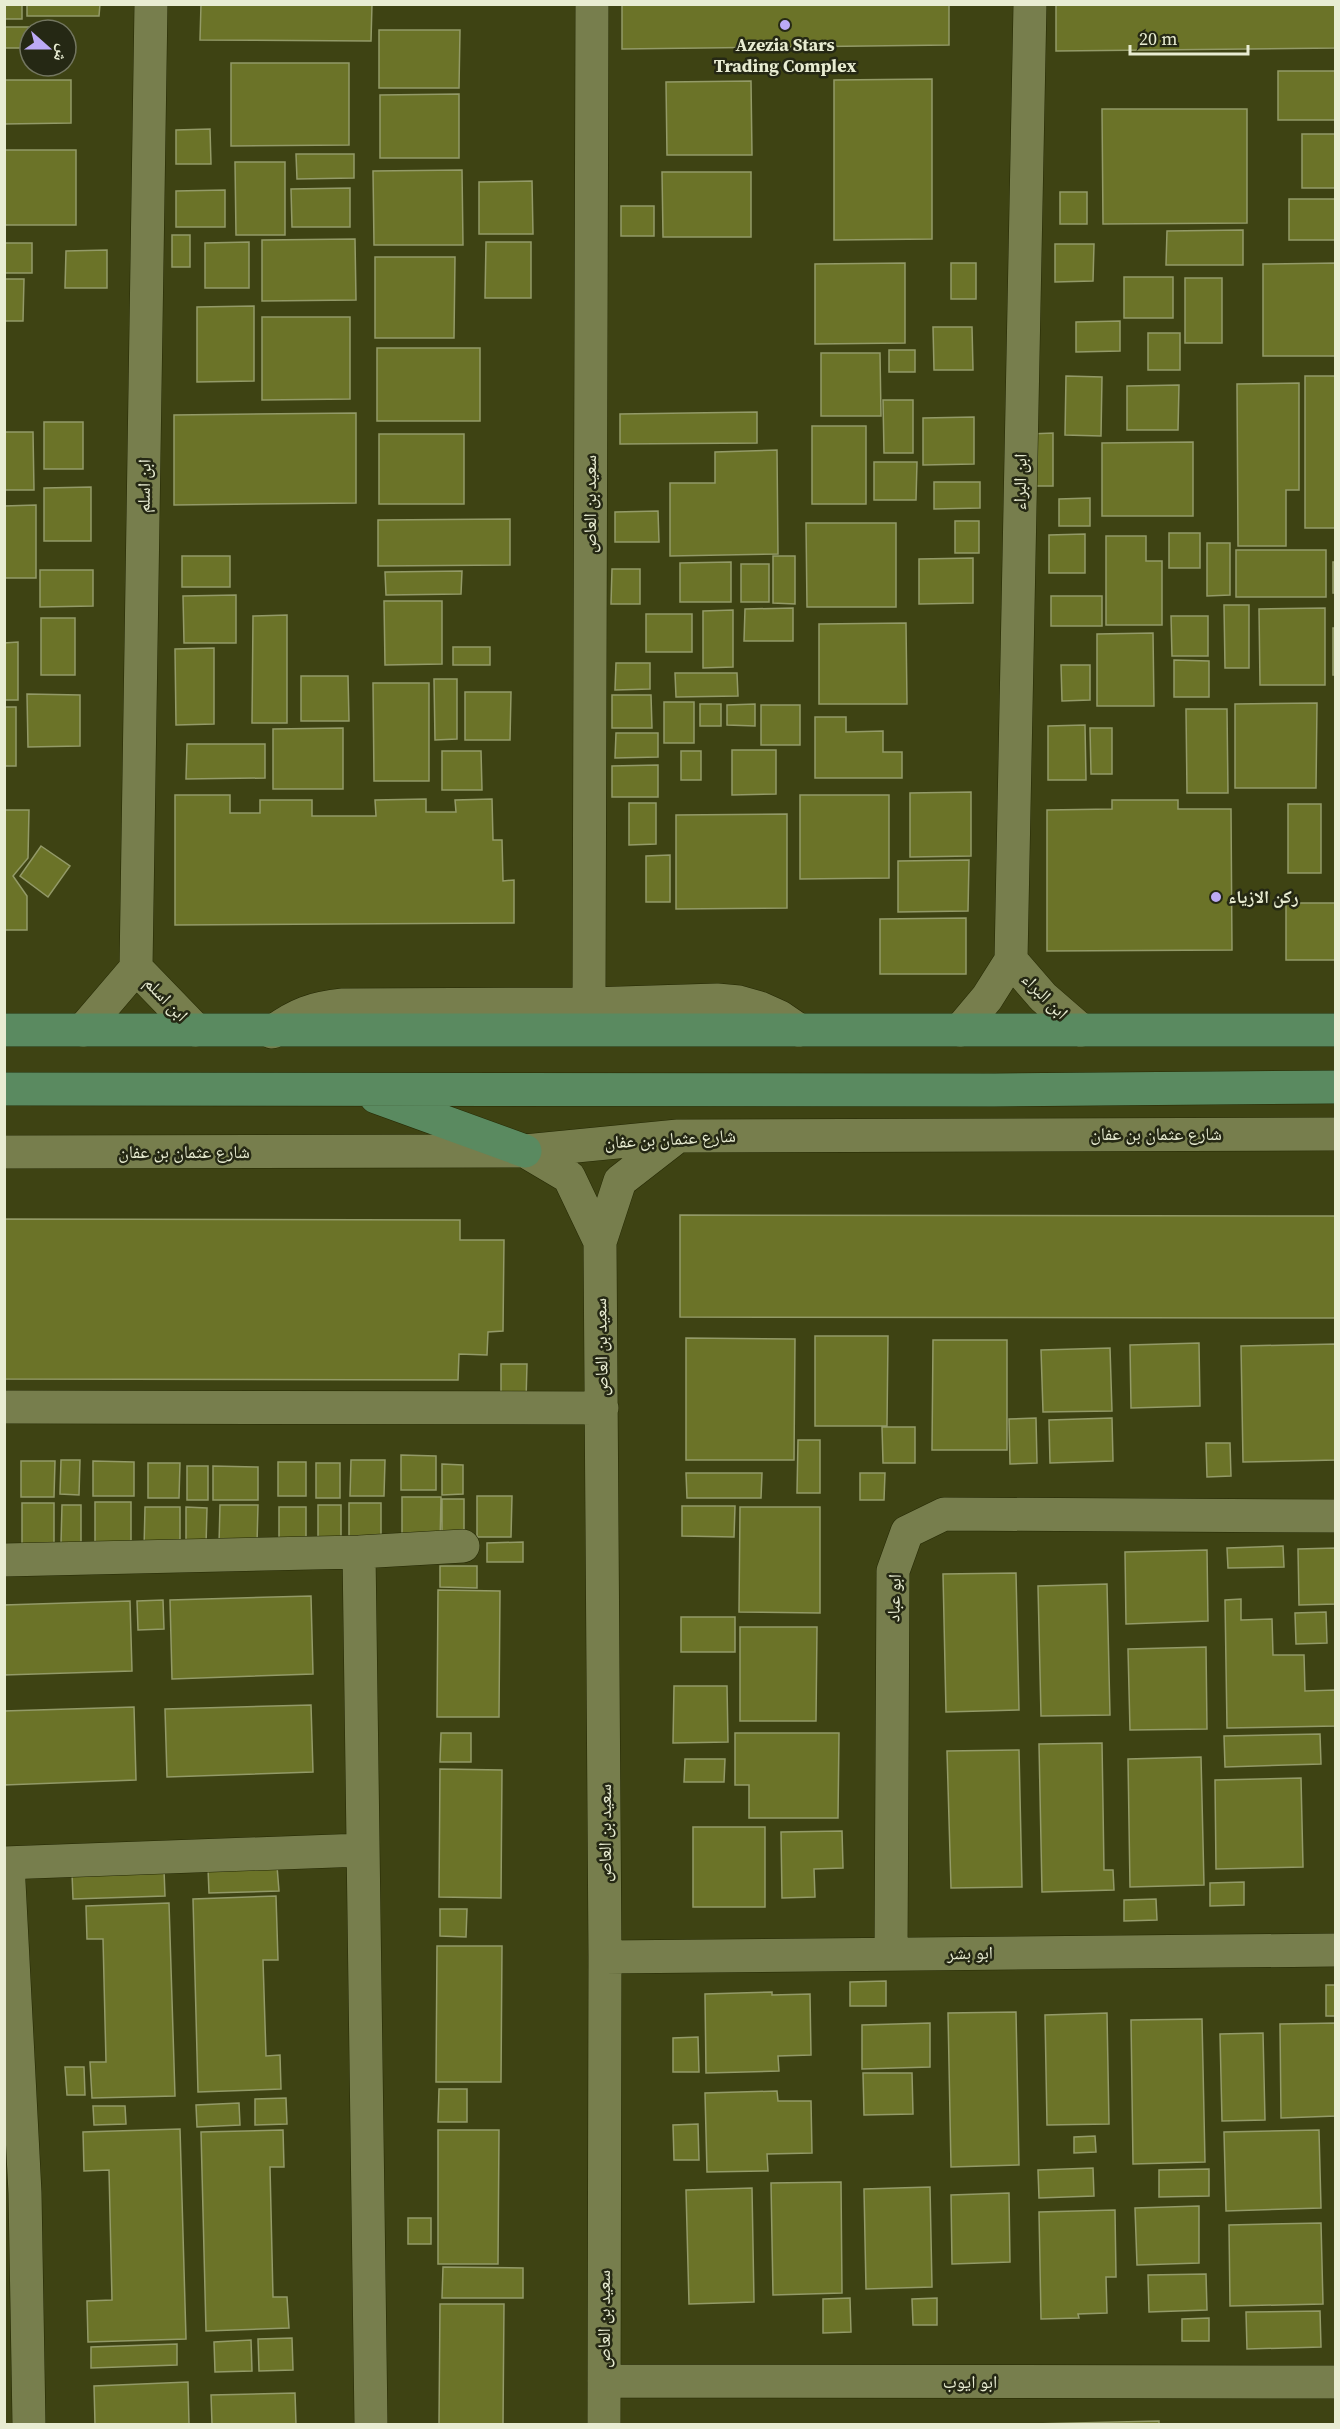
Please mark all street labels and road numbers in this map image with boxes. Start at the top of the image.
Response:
street label: ابن البراء [1007,453,1032,511]
street label: سعيد بن العاص [577,455,602,553]
street label: ابن اسلم [131,459,156,513]
street label: ابن البراء [1016,967,1074,1025]
street label: ابن اسلم [139,971,194,1027]
street label: شارع عثمان بن عفان [1090,1121,1222,1146]
street label: شارع عثمان بن عفان [604,1123,736,1154]
street label: شارع عثمان بن عفان [118,1139,250,1164]
street label: سعيد بن العاص [587,1298,614,1396]
street label: ابو عباد [880,1573,907,1623]
street label: سعيد بن العاص [592,1784,617,1882]
street label: ابو بشر [946,1940,993,1965]
street label: سعيد بن العاص [591,2270,616,2368]
street label: ابو ايوب [943,2369,997,2394]

